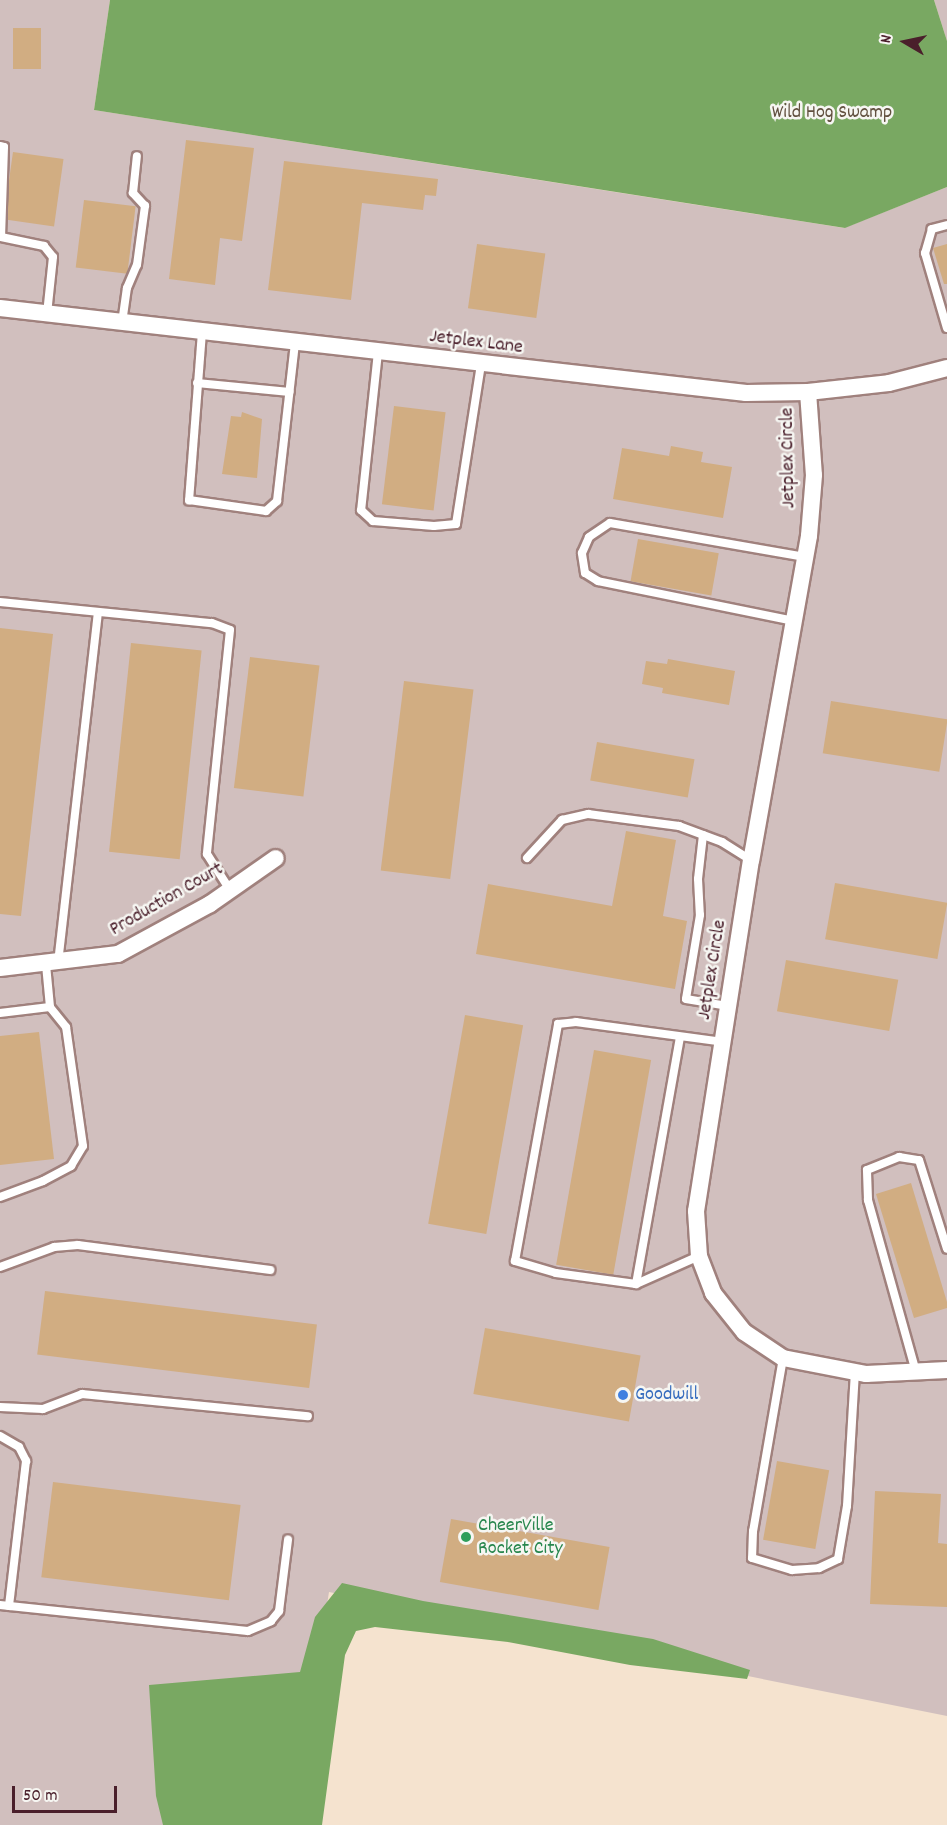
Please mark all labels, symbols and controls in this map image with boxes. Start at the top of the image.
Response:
north arrow [875,12,935,72]
text: N [875,33,899,45]
park label: Wild Hog Swamp [772,101,892,125]
street label: Jetplex Lane [428,325,524,361]
street label: Jetplex Circle [776,407,802,509]
street label: Production Court [106,858,228,942]
street label: Jetplex Circle [693,918,733,1022]
place label: Goodwill [635,1383,698,1407]
marker: Goodwill [616,1388,630,1402]
place label: CheerVille Rocket City [478,1514,563,1561]
marker: CheerVille Rocket City [459,1530,473,1544]
scale bar [15,1774,120,1812]
text: 50 m [23,1784,58,1809]

